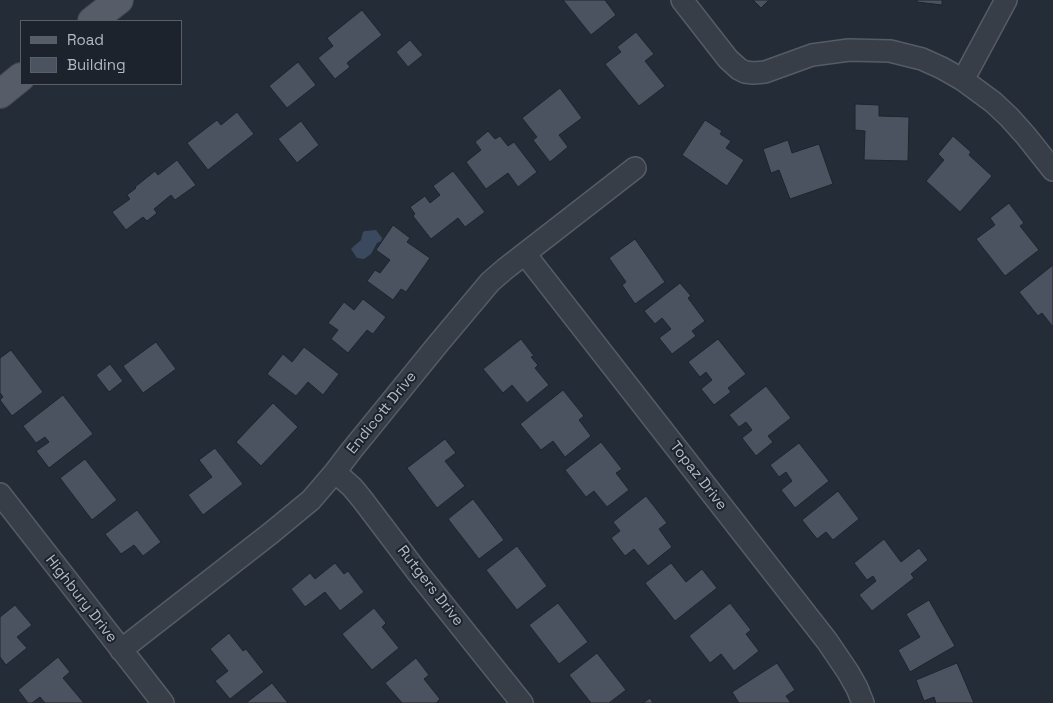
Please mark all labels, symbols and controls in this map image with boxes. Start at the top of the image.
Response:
legend [20,20,182,85]
text: Road [67,30,104,49]
text: Building [67,55,126,74]
street label: Endicott Drive [343,368,421,458]
street label: Topaz Drive [666,438,730,514]
street label: Rutgers Drive [393,542,467,630]
street label: Highbury Drive [41,552,121,646]

